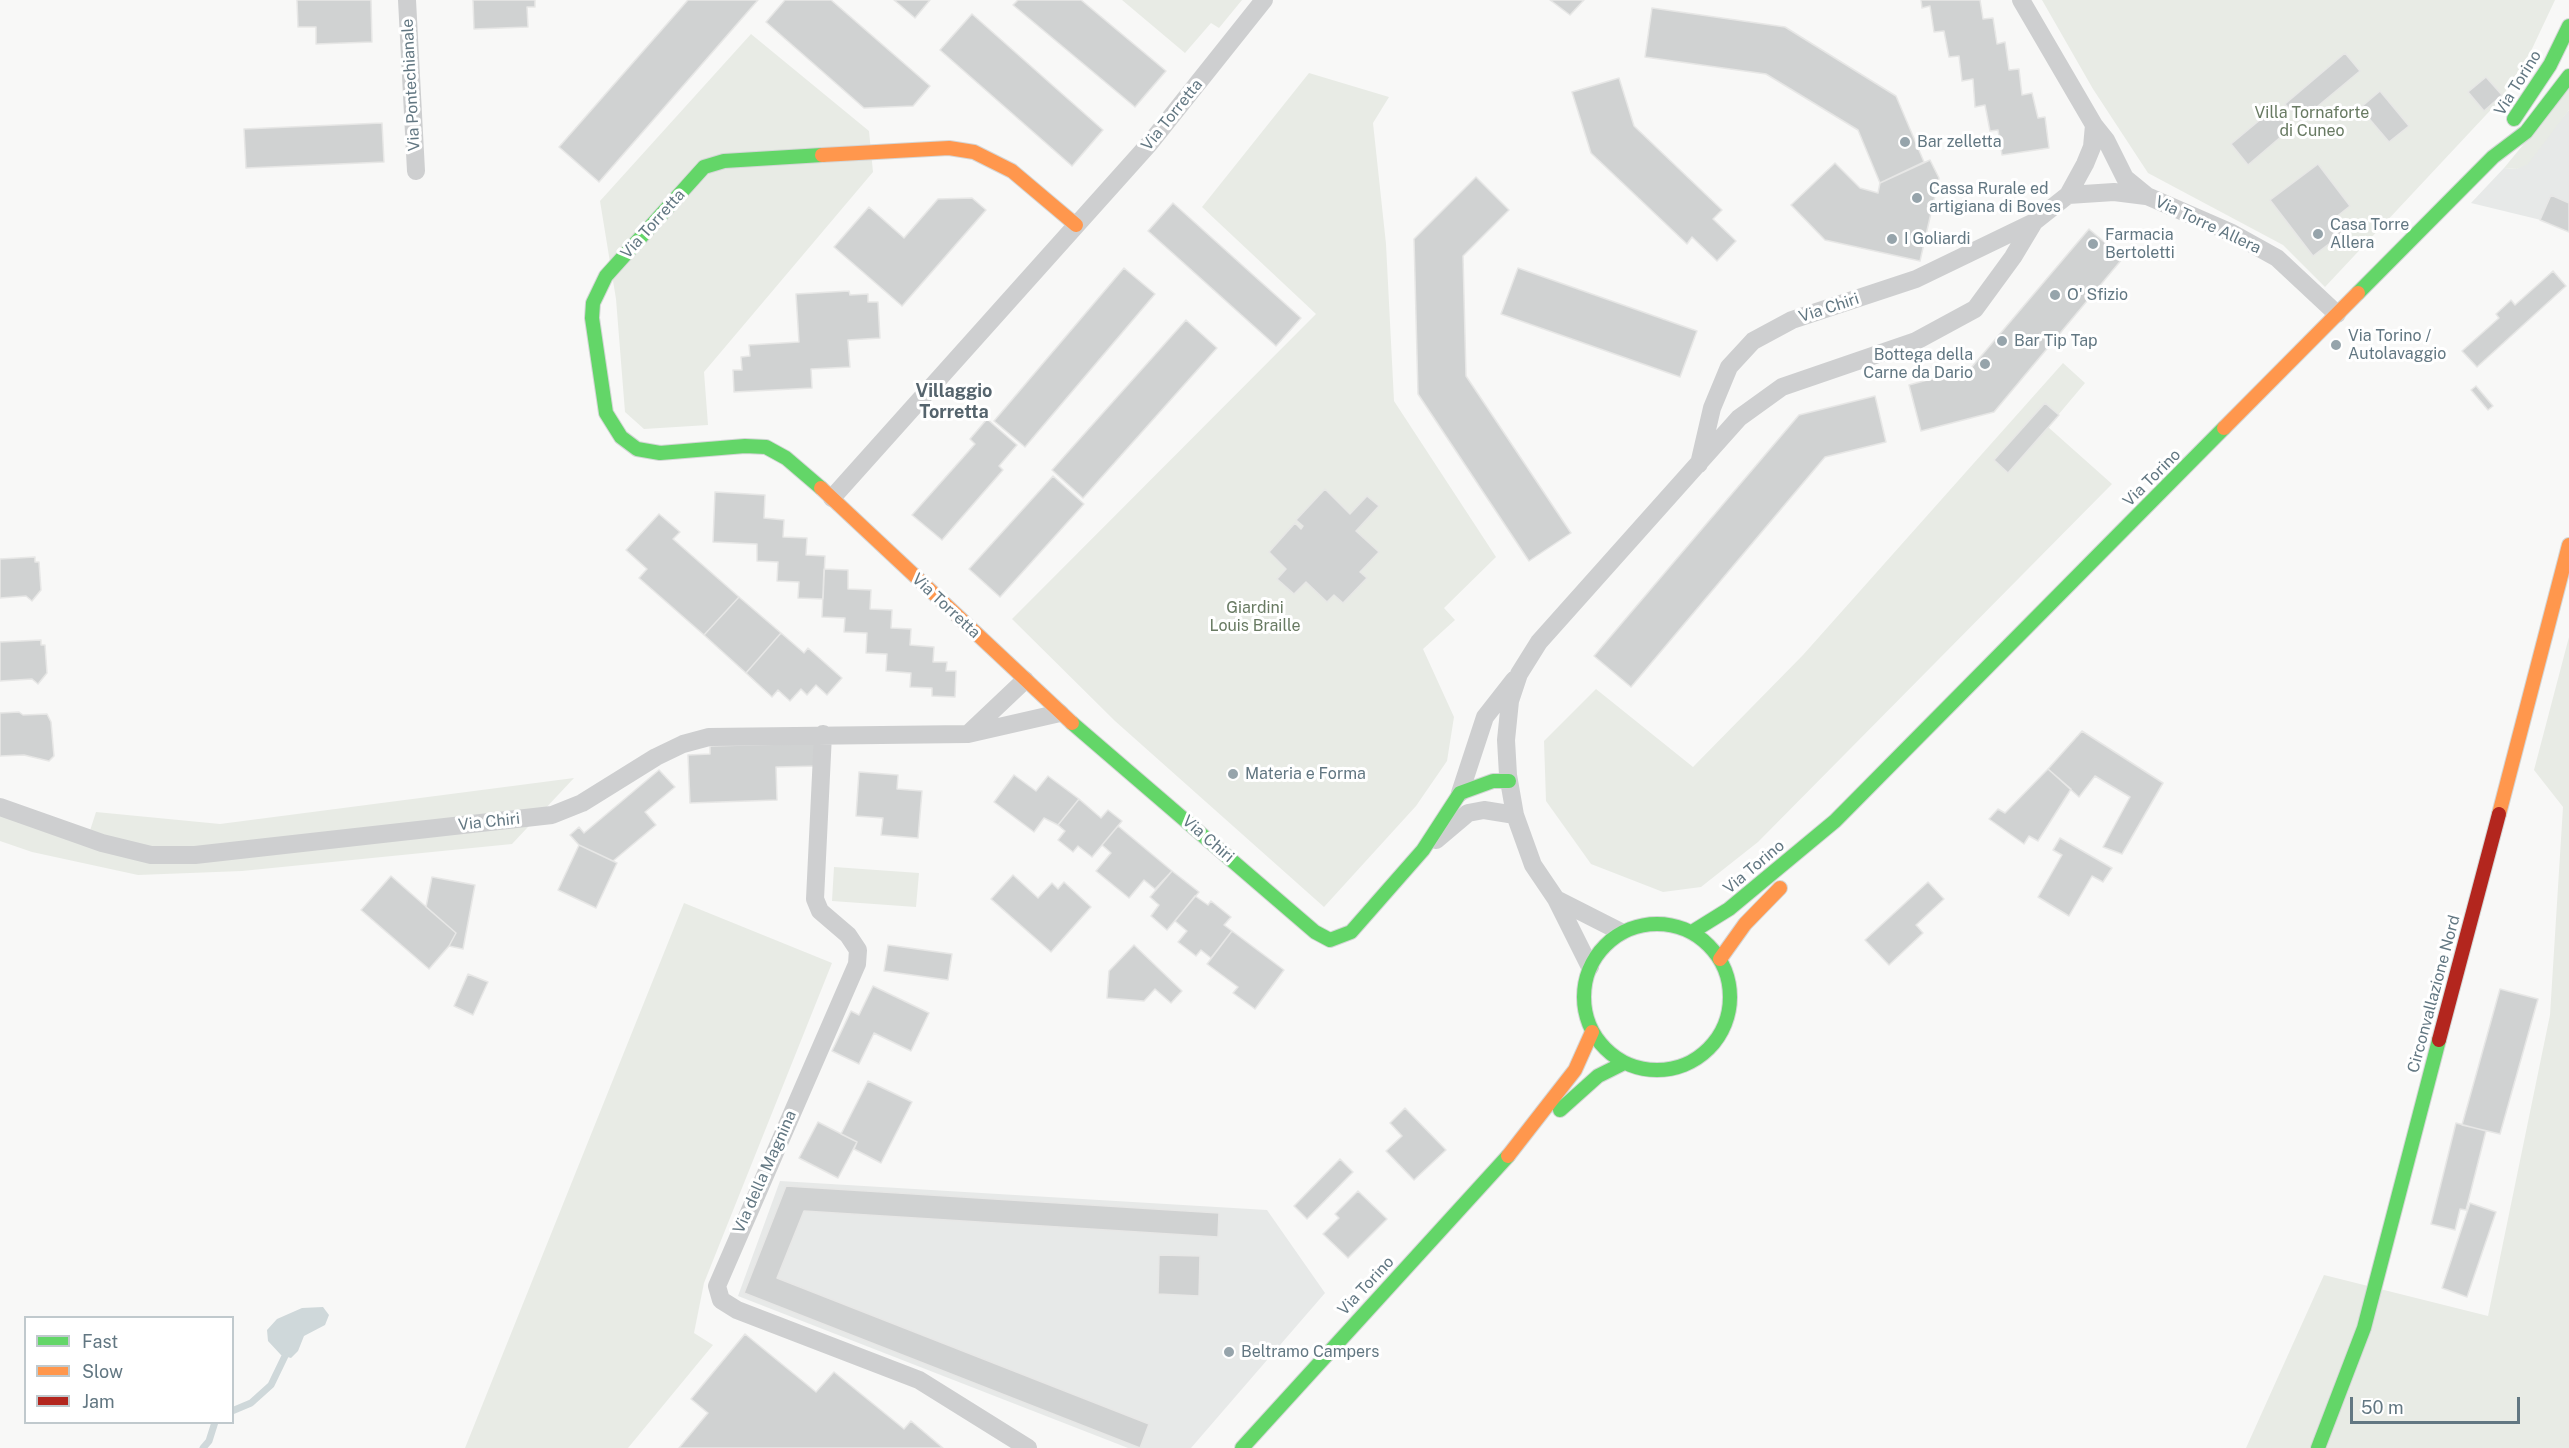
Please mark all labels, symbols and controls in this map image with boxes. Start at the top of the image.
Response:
street label: Via Pontechianale [398,18,424,152]
street label: Via Torino [2490,47,2546,119]
street label: Via Torretta [1137,75,1207,155]
park label: Villa Tornaforte di Cuneo [2255,103,2369,141]
place label: Bar zelletta [1917,132,2002,152]
marker: Bar zelletta [1898,135,1912,149]
place label: Cassa Rurale ed artigiana di Boves [1929,179,2061,217]
street label: Via Torretta [617,185,689,263]
marker: Cassa Rurale ed artigiana di Boves [1910,191,1924,205]
street label: Via Torre Allera [2152,192,2264,258]
place label: Casa Torre Allera [2330,215,2409,253]
place label: Farmacia Bertoletti [2105,225,2175,263]
marker: Casa Torre Allera [2311,227,2325,241]
place label: I Goliardi [1904,229,1971,249]
marker: I Goliardi [1885,232,1899,246]
marker: Farmacia Bertoletti [2086,237,2100,251]
place label: O' Sfizio [2067,285,2128,305]
marker: O' Sfizio [2048,288,2062,302]
street label: Via Chiri [1797,289,1861,327]
place label: Via Torino / Autolavaggio [2348,326,2446,364]
place label: Bar Tip Tap [2014,331,2098,351]
marker: Bar Tip Tap [1995,334,2009,348]
marker: Via Torino / Autolavaggio [2329,338,2343,352]
place label: Bottega della Carne da Dario [1863,345,1973,383]
marker: Bottega della Carne da Dario [1978,357,1992,371]
district label: Villaggio Torretta [916,380,992,422]
street label: Via Torino [2119,445,2185,511]
street label: Via Torretta [908,570,984,642]
park label: Giardini Louis Braille [1209,598,1301,636]
place label: Materia e Forma [1245,764,1366,784]
marker: Materia e Forma [1226,767,1240,781]
street label: Via Chiri [457,809,521,835]
street label: Via Chiri [1178,811,1238,867]
street label: Via Torino [1720,836,1788,898]
street label: Circonvallazione Nord [2404,913,2464,1075]
street label: Via della Magnina [729,1108,801,1236]
street label: Via Torino [1334,1253,1398,1319]
legend [24,1316,234,1424]
text: Fast [82,1331,118,1352]
place label: Beltramo Campers [1241,1342,1379,1362]
marker: Beltramo Campers [1222,1345,1236,1359]
text: Slow [82,1361,123,1382]
scale bar [2353,1385,2522,1423]
text: Jam [82,1391,115,1412]
text: 50 m [2361,1397,2404,1418]

